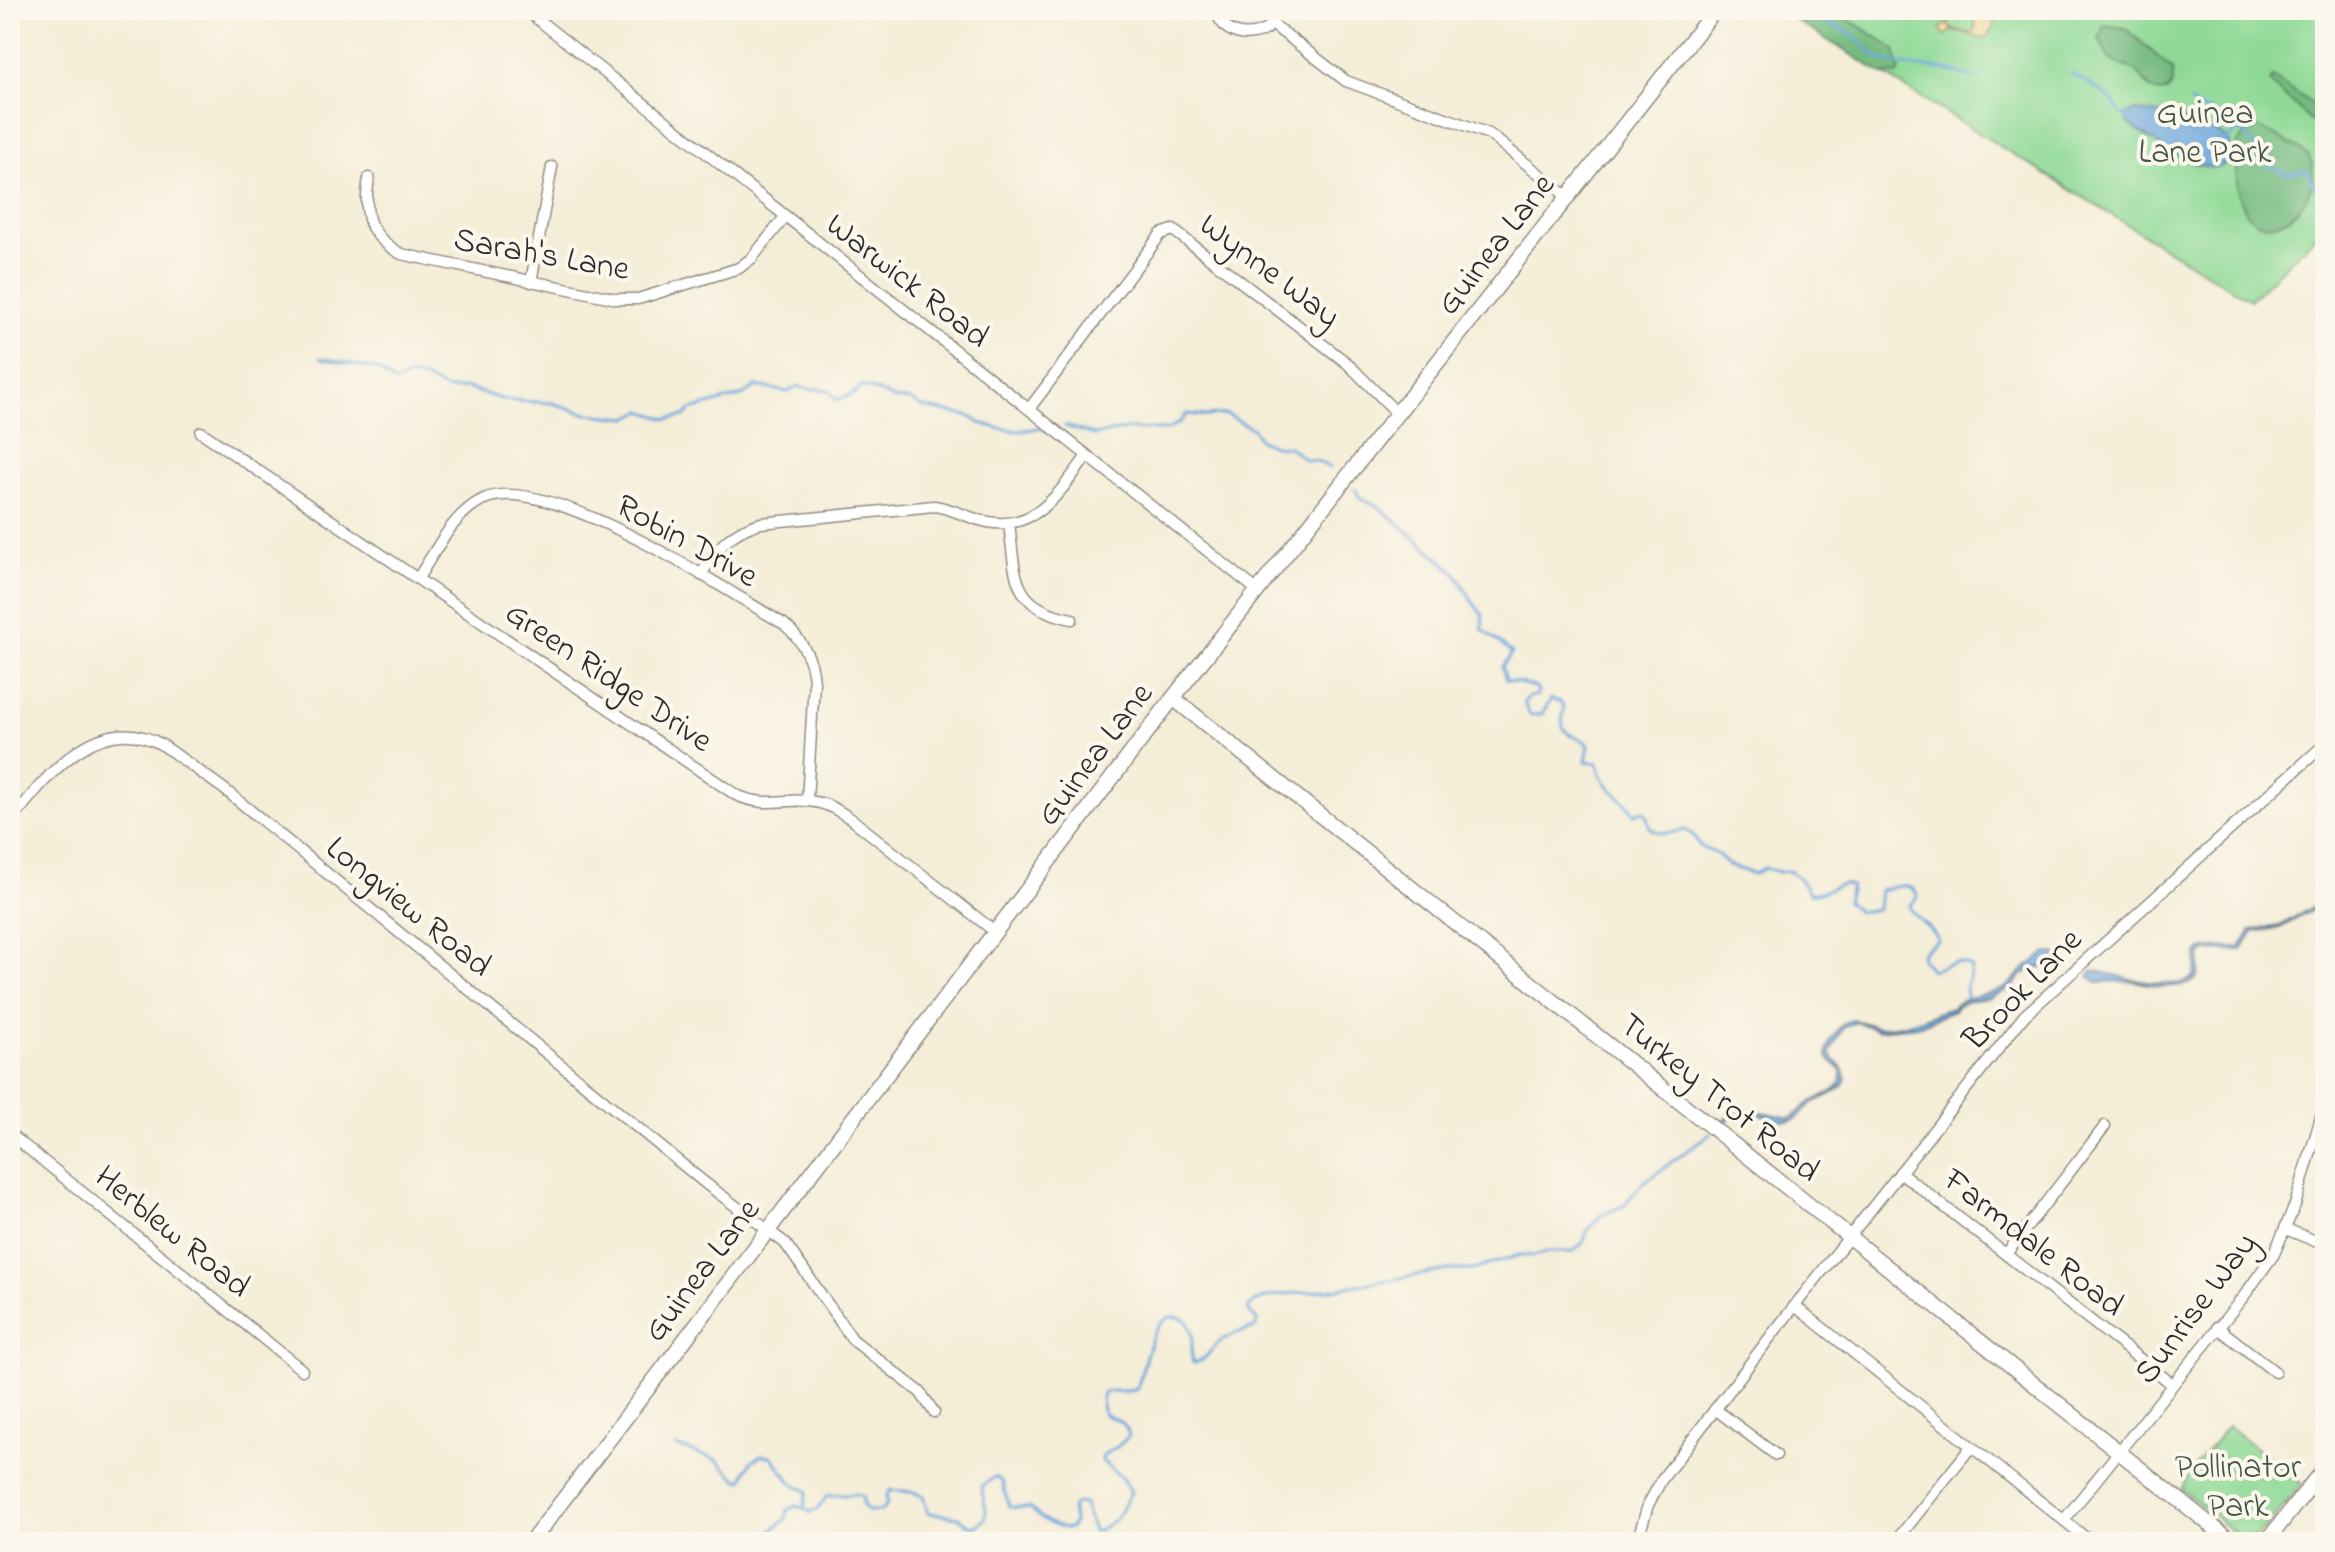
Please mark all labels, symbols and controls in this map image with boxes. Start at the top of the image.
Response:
park label: Guinea Lane Park [2139,90,2272,179]
street label: Guinea Lane [1426,163,1569,327]
street label: Warwick Road [814,202,999,362]
street label: Wynne Way [1187,202,1350,342]
street label: Sarah's Lane [450,216,634,296]
street label: Robin Drive [606,483,767,602]
street label: Green Ridge Drive [494,590,723,767]
street label: Guinea Lane [1026,672,1167,838]
street label: Longview Road [313,825,502,991]
street label: Brook Lane [1952,917,2096,1064]
street label: Turkey Trot Road [1607,1002,1830,1196]
street label: Herblew Road [83,1154,260,1312]
street label: Farmdale Road [1930,1157,2134,1331]
street label: Guinea Lane [633,1188,774,1354]
street label: Sunrise Way [2123,1223,2271,1396]
park label: Pollinator Park [2175,1444,2302,1533]

